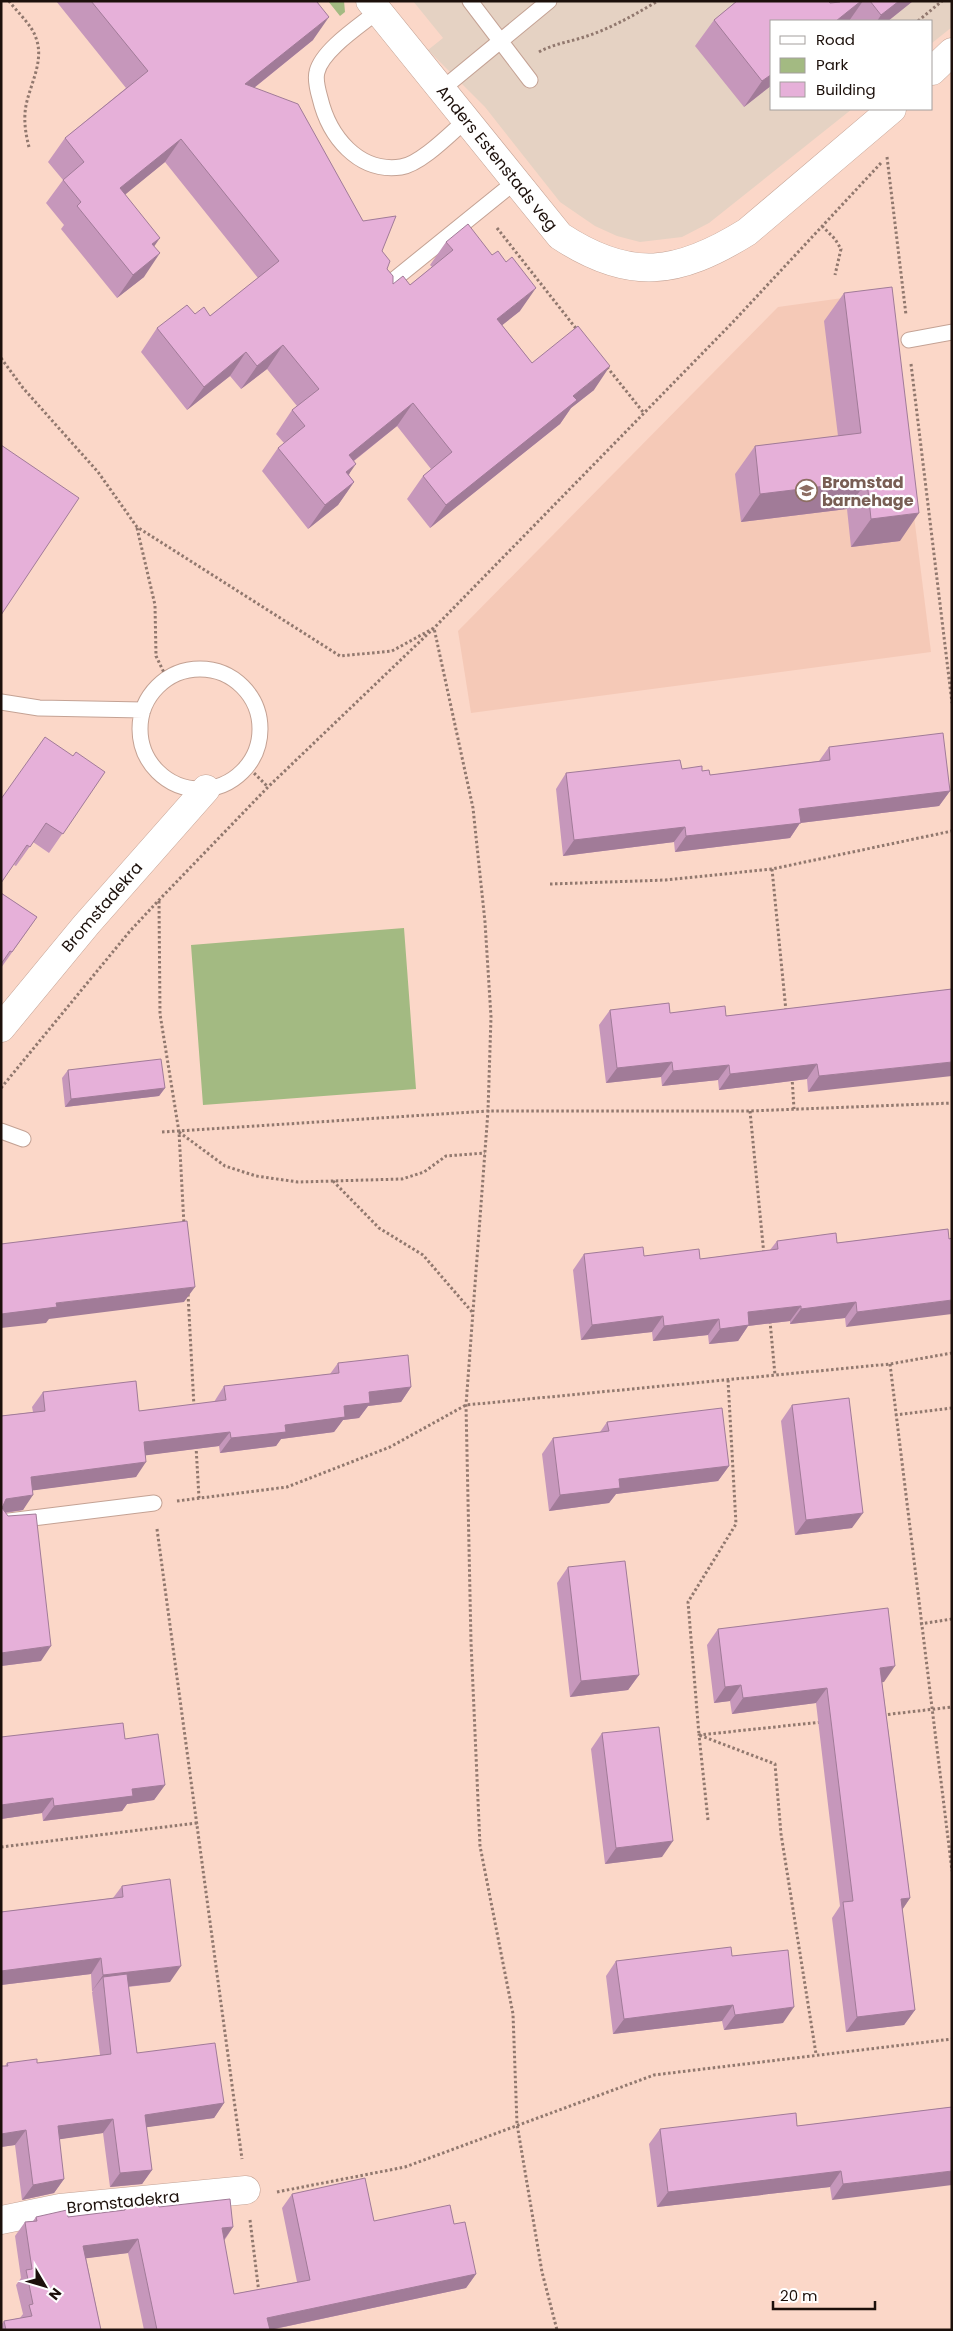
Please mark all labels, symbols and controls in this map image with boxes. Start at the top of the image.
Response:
legend [770,20,933,110]
text: Road [816,29,855,50]
text: Park [816,54,848,75]
text: Building [816,79,876,100]
street label: Anders Estenstads veg [431,80,563,236]
place label: Bromstad barnehage [822,471,914,512]
school or university icon: Bromstad barnehage [794,479,818,503]
street label: Bromstadekra [56,857,148,957]
street label: Bromstadekra [65,2185,181,2219]
north arrow [20,2261,70,2311]
scale bar [773,2278,876,2310]
text: N [44,2284,66,2304]
text: 20 m [780,2285,818,2306]

